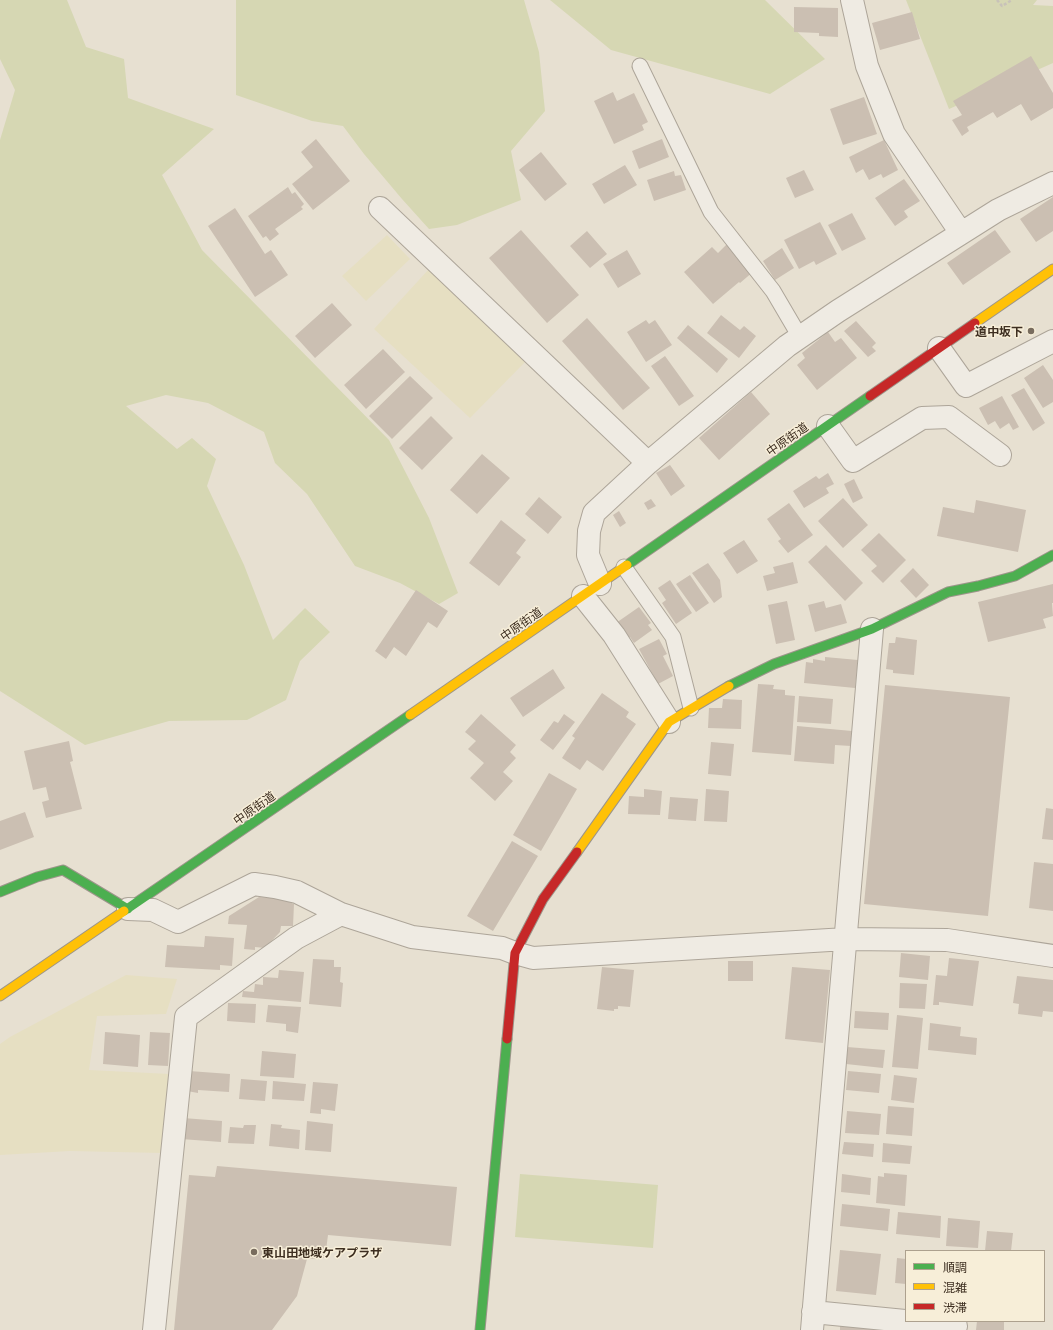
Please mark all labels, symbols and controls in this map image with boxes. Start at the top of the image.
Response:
place label: 道中坂下 [975,324,1023,338]
marker: 道中坂下 [1026,326,1036,336]
street label: 中原街道 [763,419,811,459]
street label: 中原街道 [497,604,545,644]
street label: 中原街道 [230,788,278,828]
place label: 東山田地域ケアプラザ [262,1245,382,1259]
marker: 東山田地域ケアプラザ [249,1247,259,1257]
legend [905,1250,1045,1322]
text: 順調 [943,1258,967,1275]
text: 混雑 [943,1278,967,1295]
text: 渋滞 [943,1298,967,1315]

